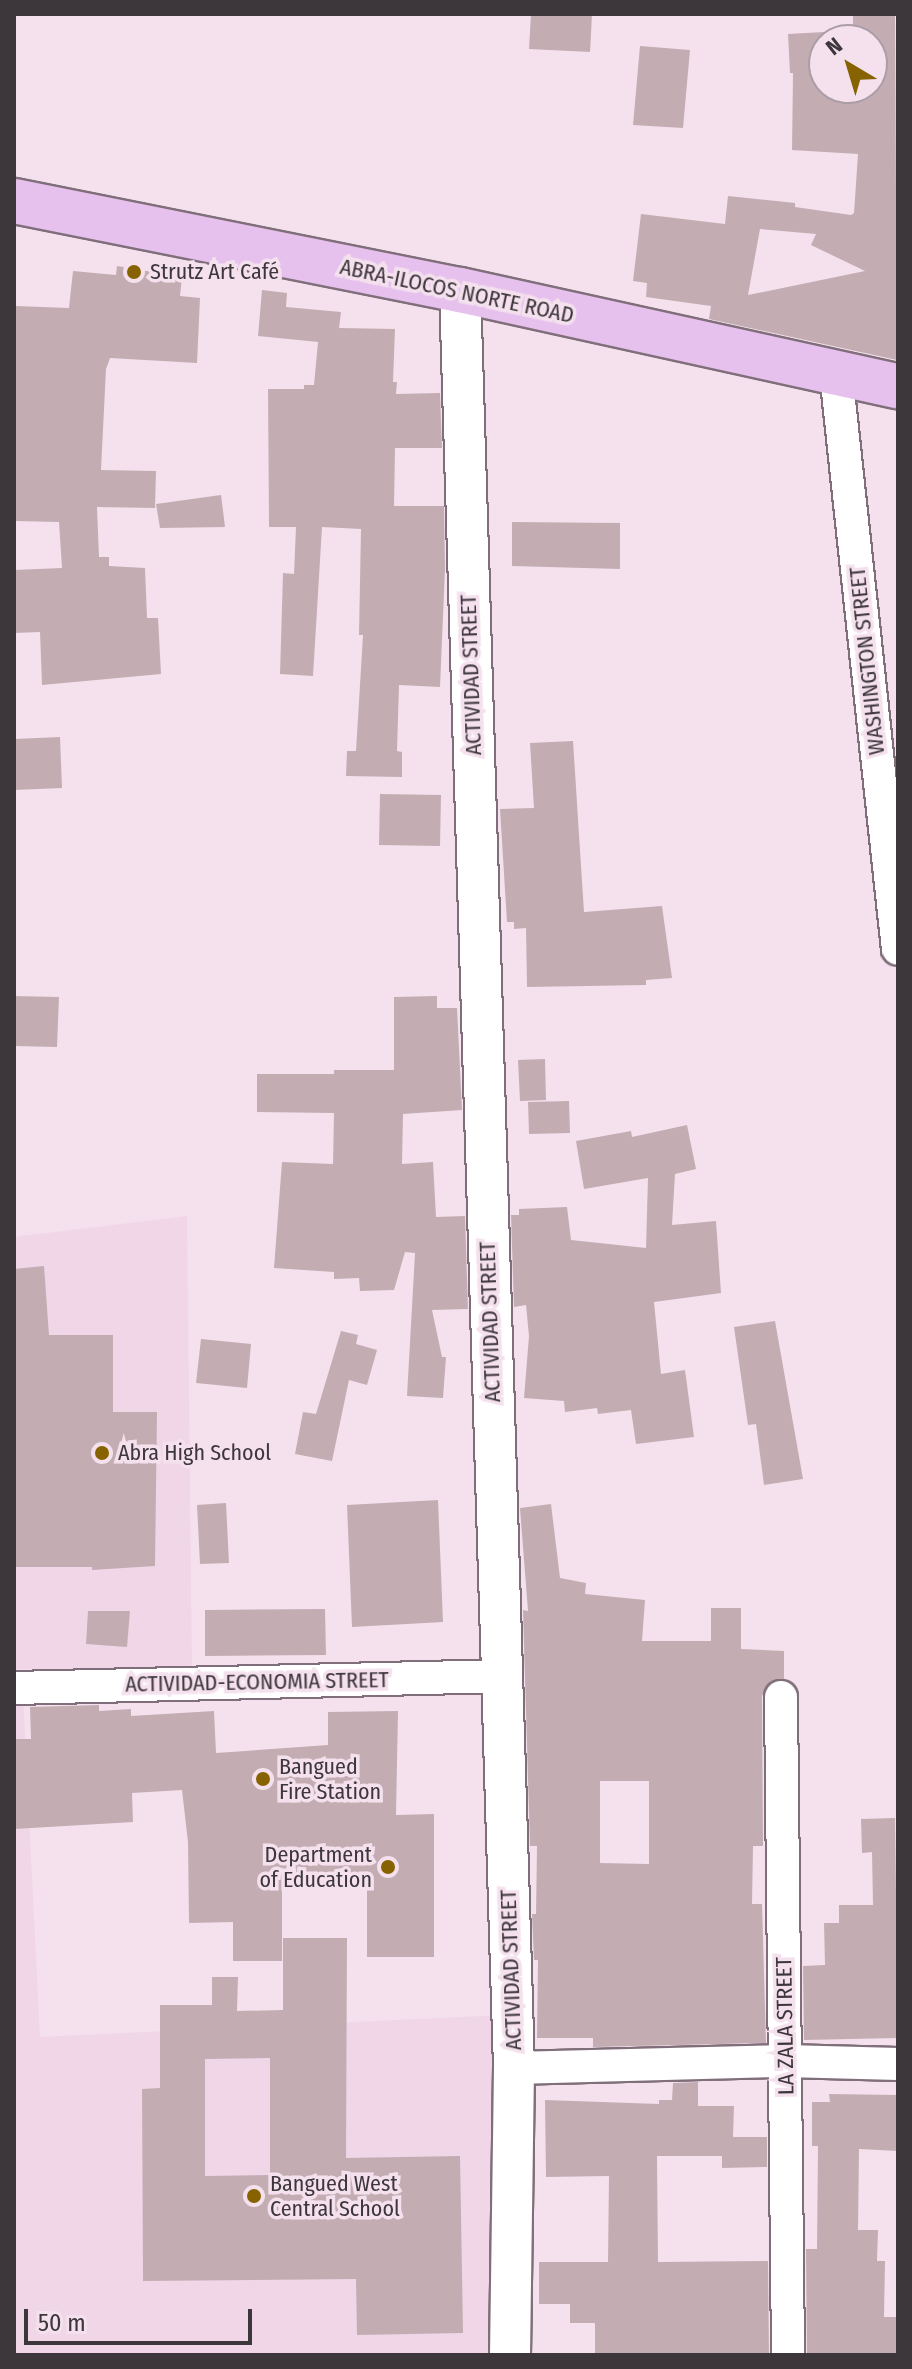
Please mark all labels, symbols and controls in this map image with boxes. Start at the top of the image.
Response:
north arrow [808,24,888,104]
text: N [821,32,848,61]
street label: ABRA-ILOCOS NORTE ROAD [338,253,576,329]
place label: Strutz Art Café [150,259,279,285]
marker: Strutz Art Café [125,263,143,281]
street label: WASHINGTON STREET [844,566,890,756]
street label: ACTIVIDAD STREET [455,594,487,756]
street label: ACTIVIDAD STREET [474,1241,506,1403]
place label: Abra High School [118,1440,271,1466]
marker: Abra High School [93,1444,111,1462]
street label: ACTIVIDAD-ECONOMIA STREET [125,1667,389,1697]
place label: Bangued Fire Station [279,1753,381,1804]
marker: Bangued Fire Station [254,1770,272,1788]
place label: Department of Education [259,1841,372,1892]
marker: Department of Education [379,1858,397,1876]
street label: ACTIVIDAD STREET [495,1889,527,2051]
street label: LA ZALA STREET [771,1957,799,2095]
place label: Bangued West Central School [270,2170,400,2222]
marker: Bangued West Central School [245,2187,263,2205]
scale bar [28,2293,256,2343]
text: 50 m [38,2309,86,2337]

